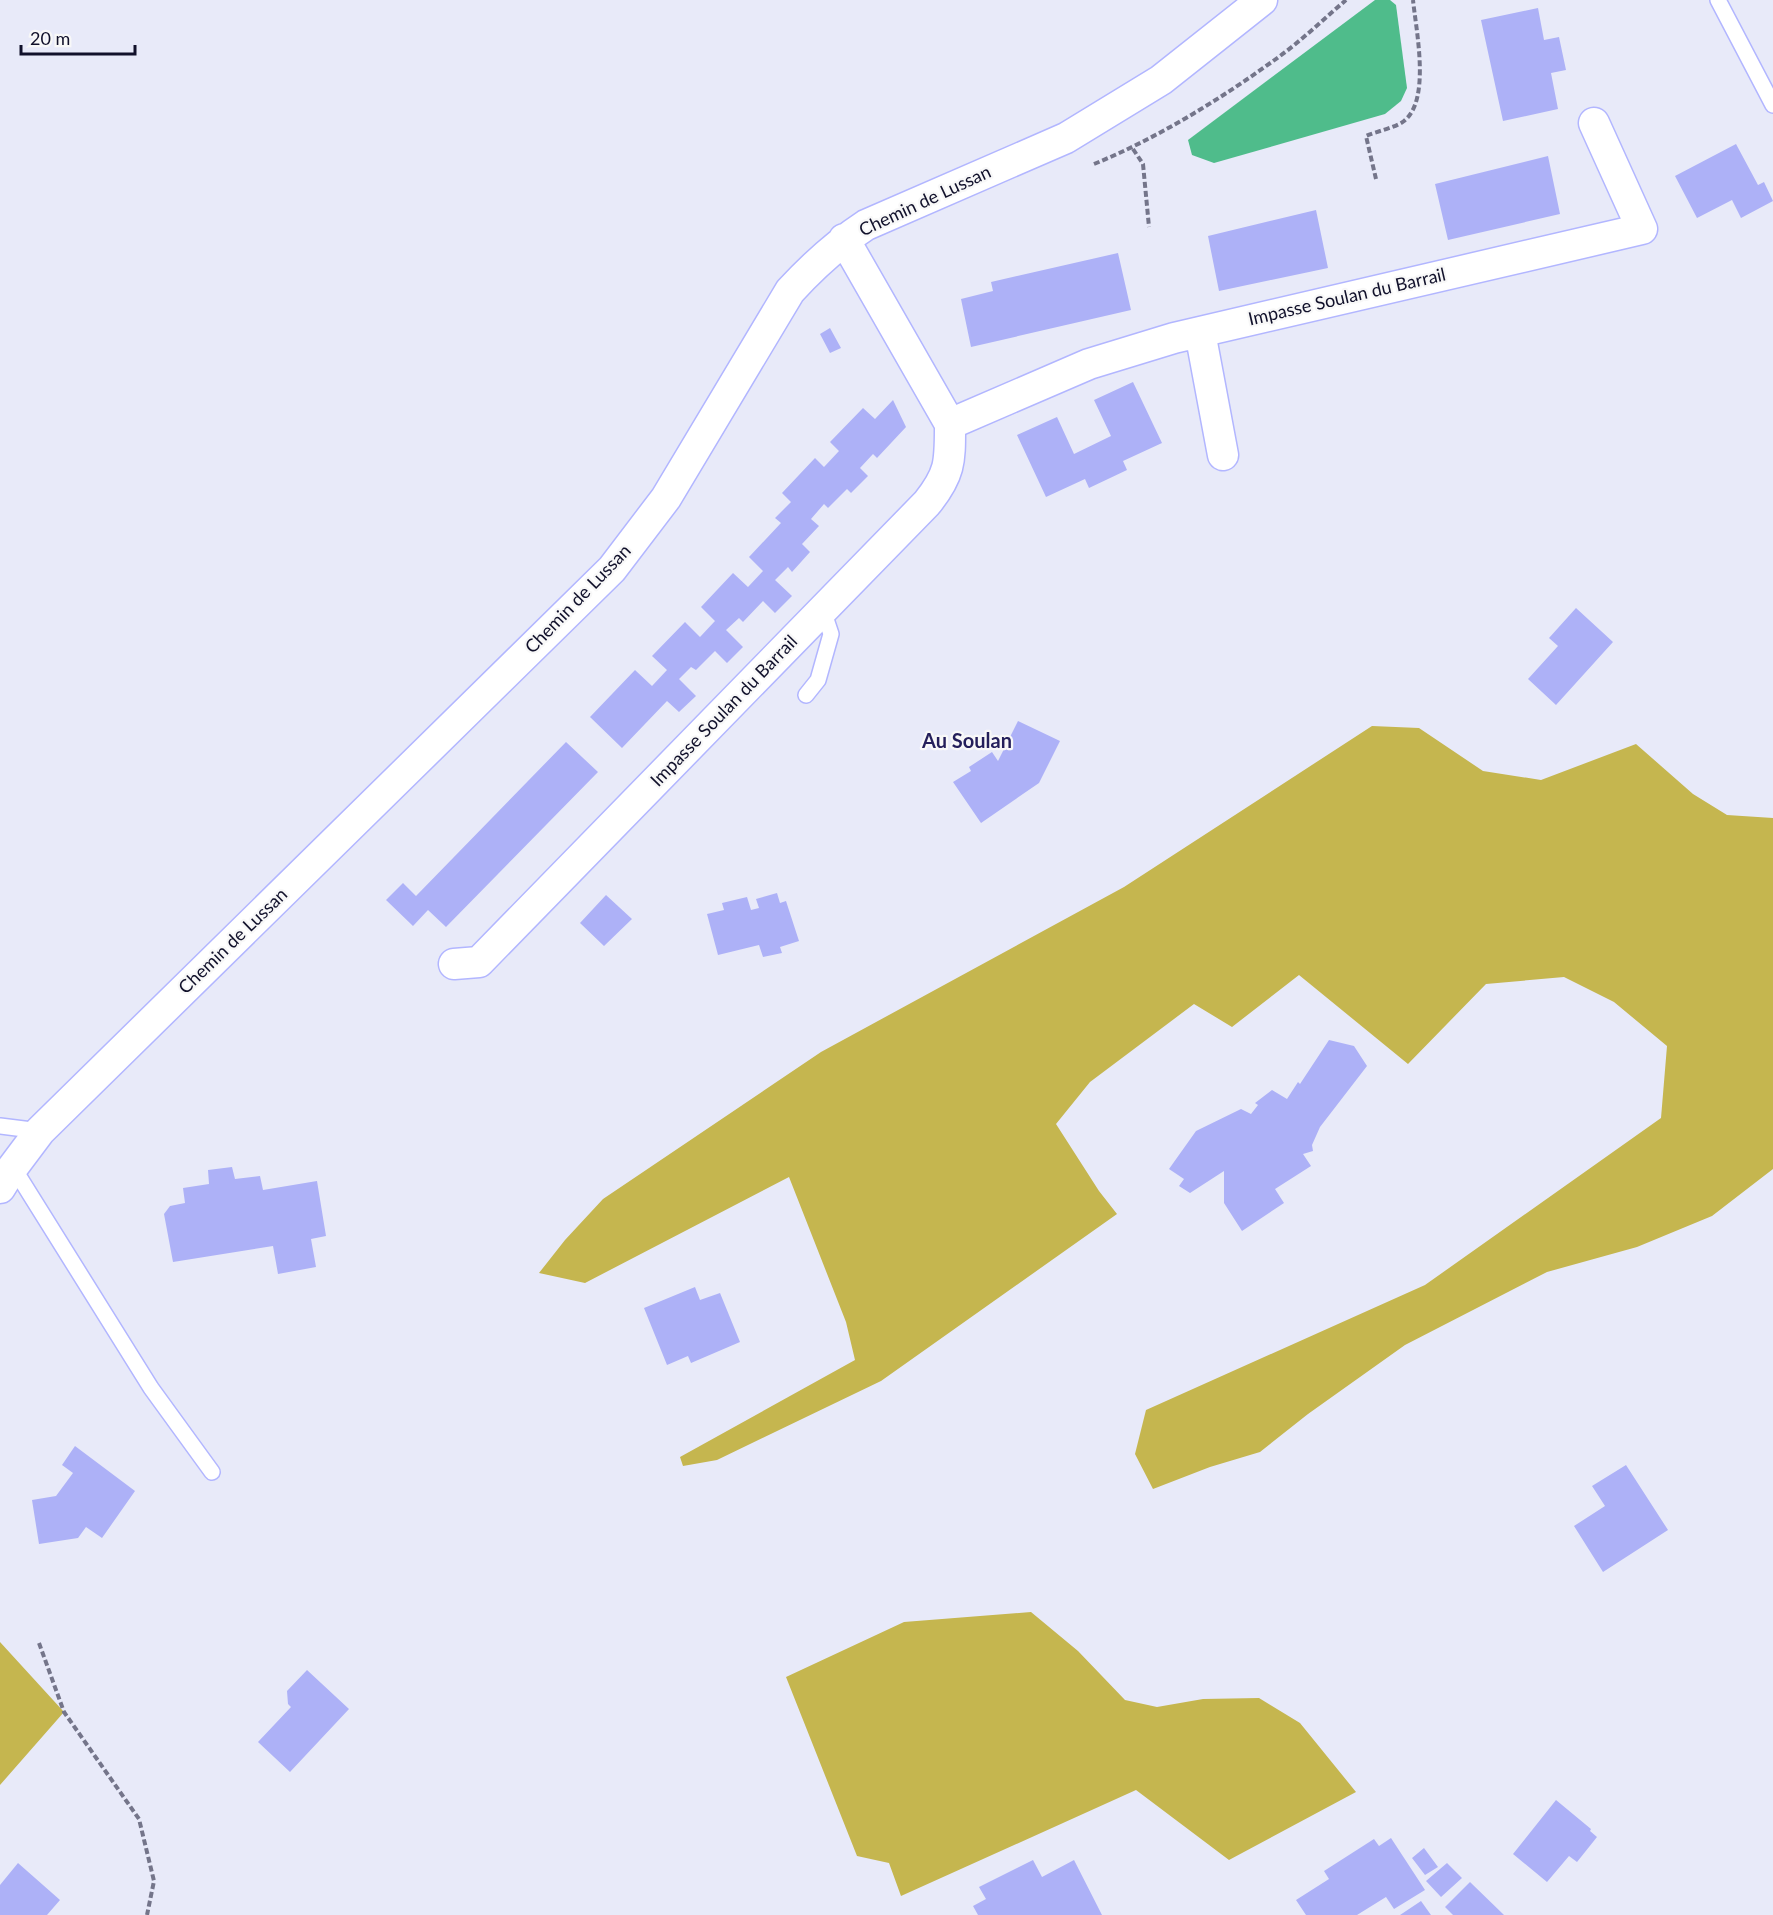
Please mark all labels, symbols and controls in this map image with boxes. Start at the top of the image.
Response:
scale bar [21,18,135,56]
text: 20 m [30,27,70,49]
street label: Chemin de Lussan [855,160,994,240]
street label: Impasse Soulan du Barrail [1246,263,1448,329]
street label: Chemin de Lussan [520,539,635,657]
street label: Impasse Soulan du Barrail [645,630,801,791]
district label: Au Soulan [921,728,1012,752]
street label: Chemin de Lussan [173,883,291,998]

